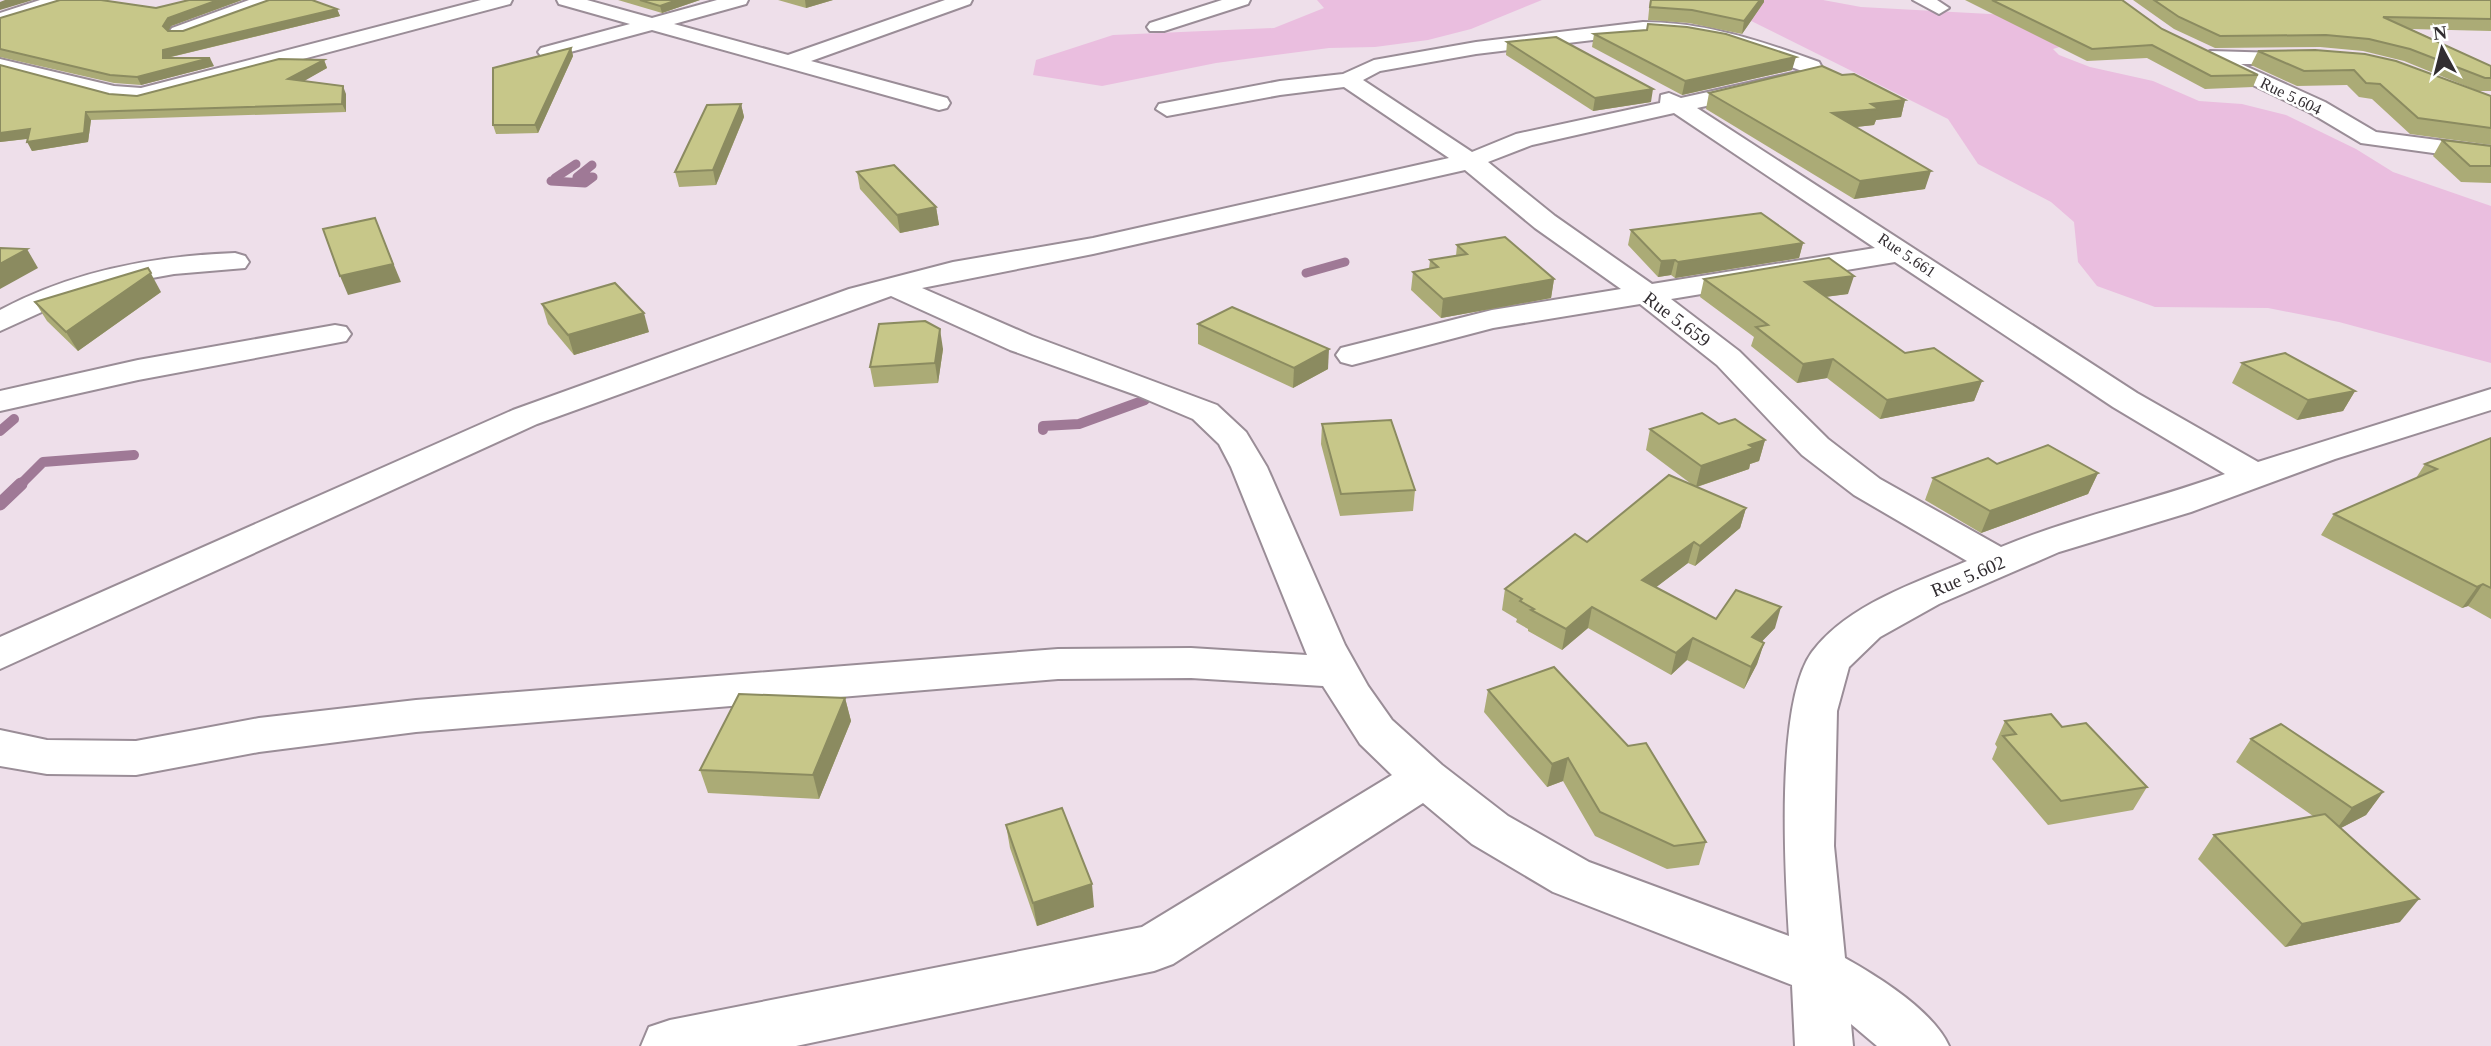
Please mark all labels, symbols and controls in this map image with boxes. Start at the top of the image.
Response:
north arrow [2407,14,2477,84]
text: N [2432,21,2448,44]
street label: Rue 5.604 [2258,74,2324,118]
street label: Rue 5.661 [1875,230,1939,280]
street label: Rue 5.659 [1639,287,1715,351]
street label: Rue 5.602 [1928,551,2008,601]

